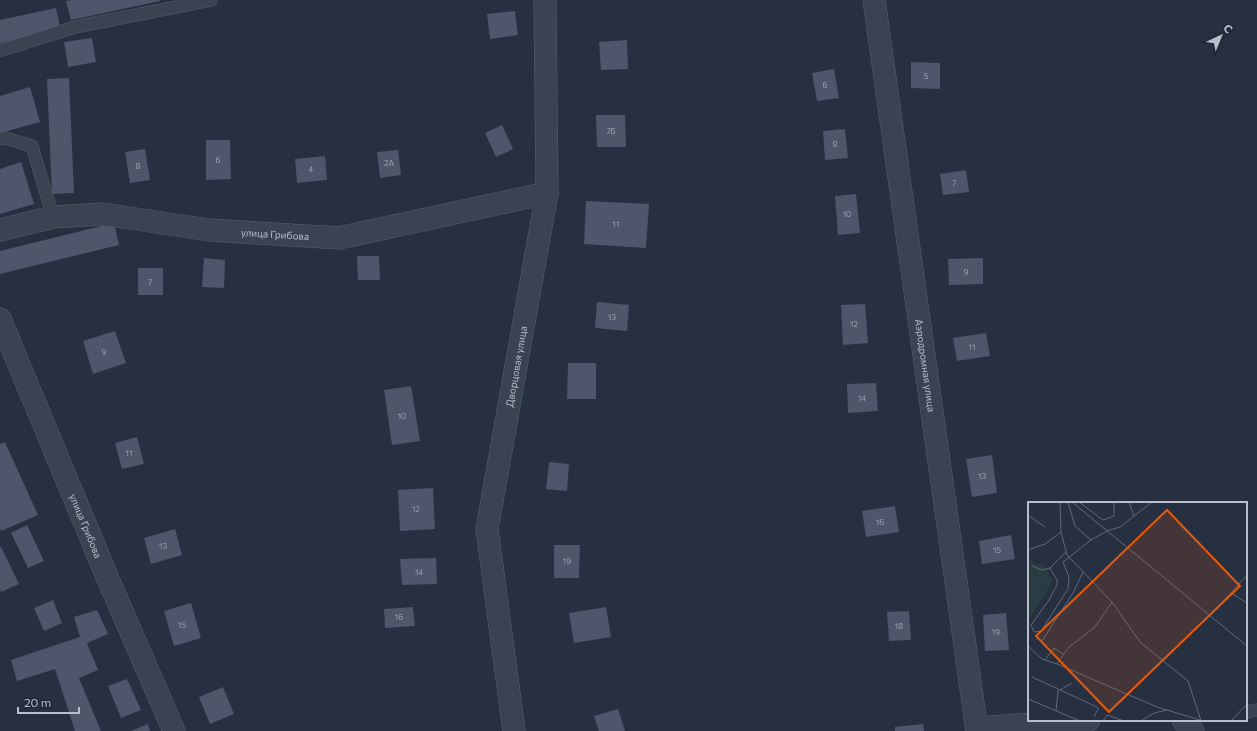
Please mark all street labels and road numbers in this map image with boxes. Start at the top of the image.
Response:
street label: улица Грибова [241,226,309,242]
street label: Аэродромная улица [913,318,938,413]
street label: Дворцовая улица [503,325,529,408]
street label: улица Грибова [67,492,105,560]

